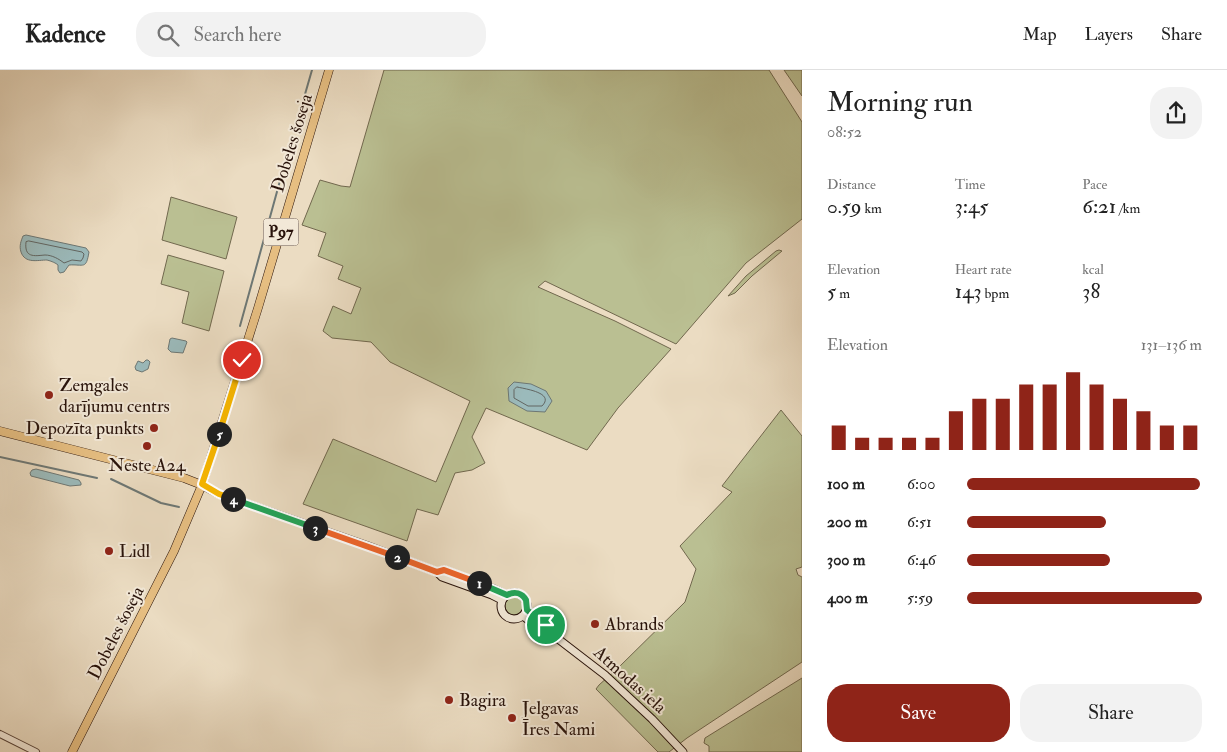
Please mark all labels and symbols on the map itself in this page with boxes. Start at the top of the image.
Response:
street label: Dobeles šoseja [266,90,318,195]
road number: P97 [264,218,298,246]
pin [221,339,263,381]
place label: Zemgales darījumu centrs [59,374,170,418]
marker: Zemgales darījumu centrs [43,389,55,401]
place label: Depozīta punkts [26,417,144,440]
marker: Depozīta punkts [148,422,160,434]
pin: 5 [206,422,232,446]
marker: Neste A24 [141,440,153,452]
place label: Neste A24 [109,454,187,477]
pin: 4 [220,486,246,512]
pin: 3 [302,516,328,540]
place label: Lidl [119,540,151,563]
pin: 2 [384,544,410,570]
marker: Lidl [103,545,115,557]
pin: 1 [466,570,492,596]
street label: Dobeles šoseja [83,582,150,684]
pin [525,604,567,646]
place label: Abrands [604,613,664,636]
marker: Abrands [589,618,601,630]
street label: Atmodas iela [588,641,672,719]
place label: Bagira [459,689,507,712]
marker: Bagira [443,694,455,706]
place label: Jelgavas Īres Nami [521,697,595,741]
marker: Jelgavas Īres Nami [506,712,518,724]

